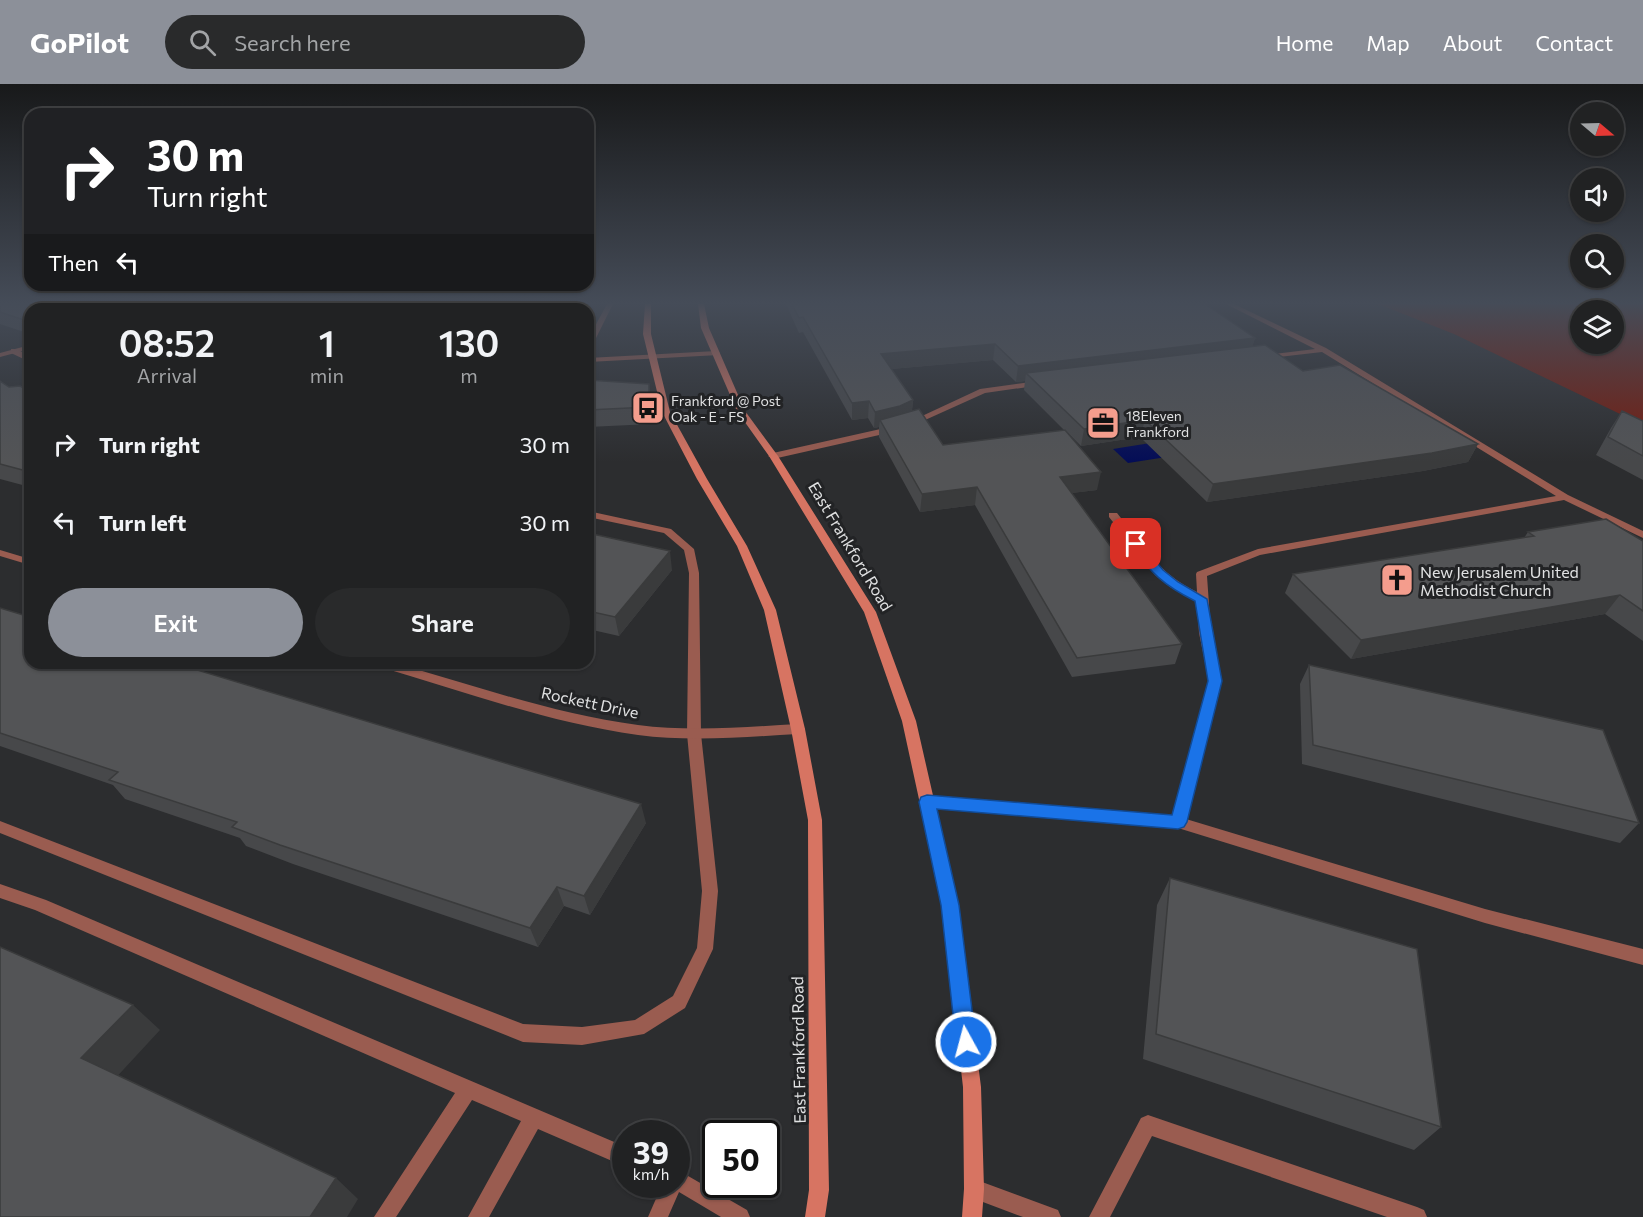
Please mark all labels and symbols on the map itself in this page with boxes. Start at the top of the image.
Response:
north arrow [1570,102,1624,156]
bus stop icon: Frankford @ Post Oak - E - FS [630,390,666,426]
place label: Frankford @ Post Oak - E - FS [671,392,781,425]
office icon: 18Eleven Frankford [1085,405,1121,441]
place label: 18Eleven Frankford [1126,407,1189,440]
street label: East Frankford Road [805,478,897,614]
pin [1110,518,1161,569]
church icon: New Jerusalem United Methodist Church [1379,562,1415,598]
place label: New Jerusalem United Methodist Church [1420,562,1579,599]
street label: Rockett Drive [540,682,640,722]
street label: East Frankford Road [787,976,809,1124]
position arrow [934,1010,998,1074]
speed limit sign: 50 [702,1120,780,1198]

